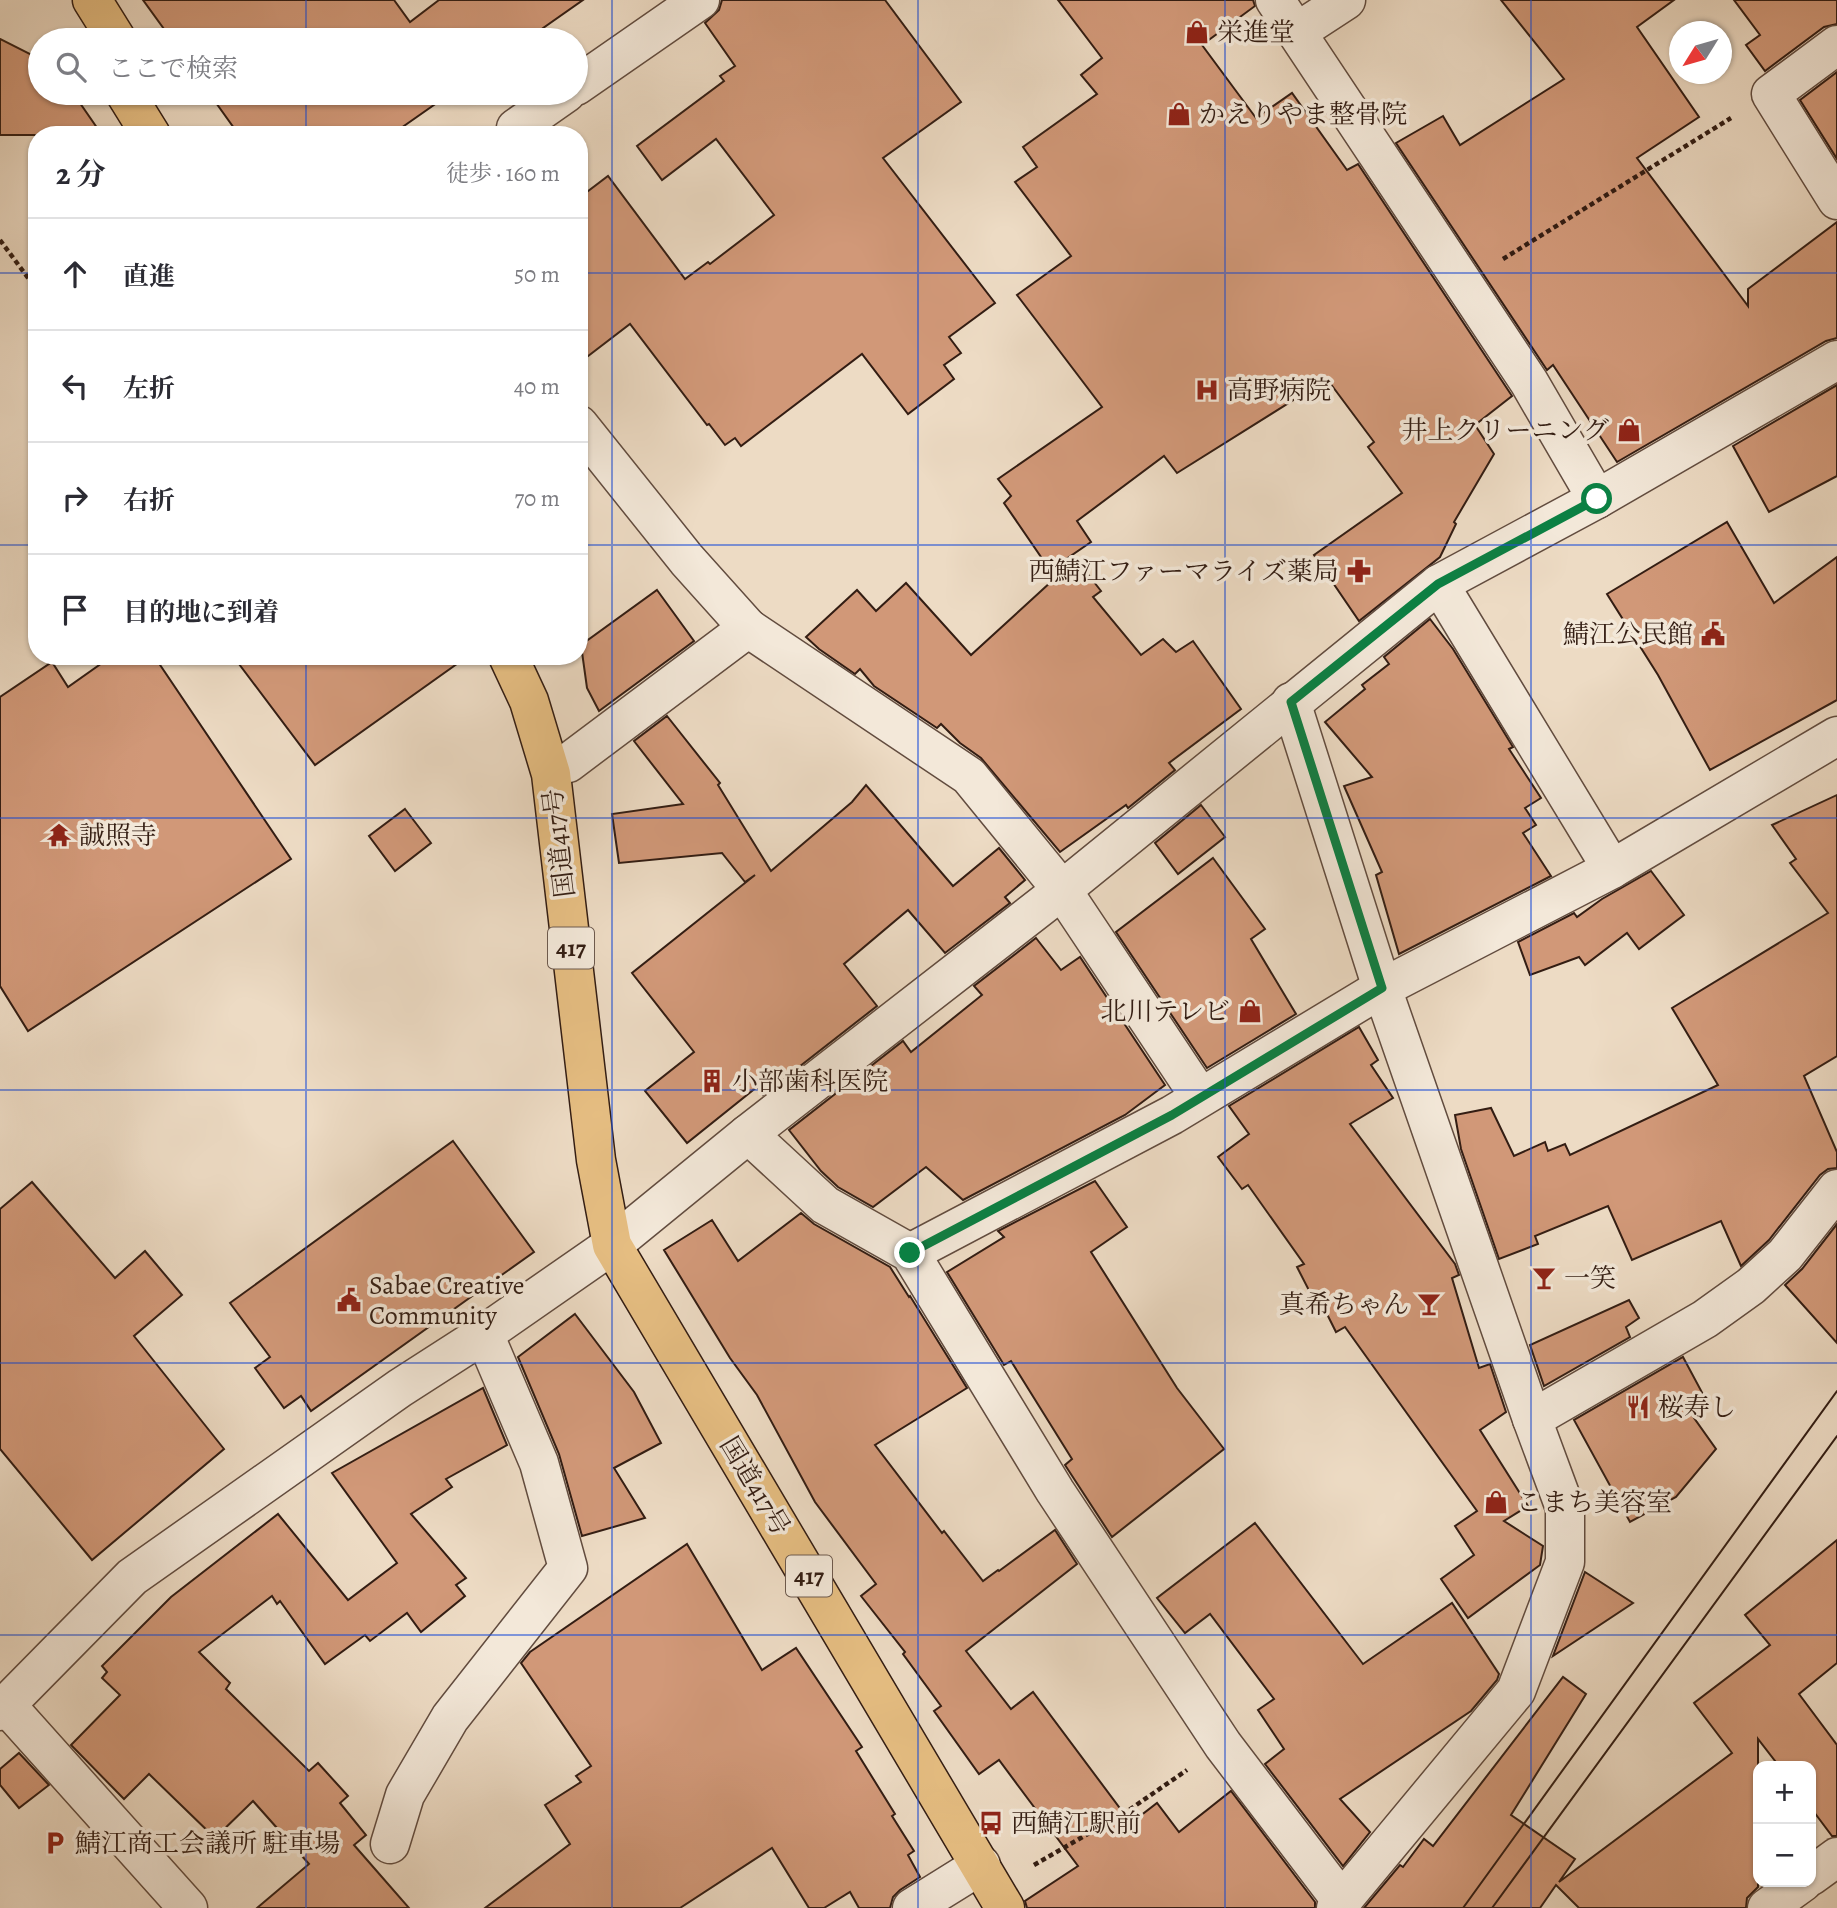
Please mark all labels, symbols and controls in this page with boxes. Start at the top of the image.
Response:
place label: 栄進堂 [1217,15,1295,50]
shop icon: 栄進堂 [1183,18,1211,46]
north arrow [1669,21,1732,84]
search box [28,28,588,105]
icon: search [52,48,90,86]
text: ここで検索 [108,51,238,86]
place label: かえりやま整骨院 [1199,97,1407,132]
shop icon: かえりやま整骨院 [1165,100,1193,128]
text: 2 分 [56,154,106,194]
text: 徒歩 · 160 m [446,158,560,189]
icon: ahead [56,255,94,293]
text: 直進 [123,259,175,294]
text: 50 m [514,259,560,290]
icon: left [56,367,94,405]
text: 左折 [123,371,175,406]
text: 40 m [514,371,560,402]
place label: 高野病院 [1227,373,1331,408]
hospital icon: 高野病院 [1193,376,1221,404]
place label: 井上クリーニング [1402,413,1609,448]
shop icon: 井上クリーニング [1615,416,1643,444]
icon: right [56,479,94,517]
text: 右折 [123,483,175,518]
text: 70 m [514,483,560,514]
route start [1581,483,1612,514]
place label: 西鯖江ファーマライズ薬局 [1029,554,1339,589]
pharmacy icon: 西鯖江ファーマライズ薬局 [1345,557,1373,585]
icon: arrive [56,591,94,629]
text: 目的地に到着 [123,595,279,630]
place label: 鯖江公民館 [1563,617,1693,652]
public building icon: 鯖江公民館 [1699,620,1727,648]
street label: 国道417号 [535,786,583,900]
place label: 誠照寺 [79,818,157,853]
temple icon: 誠照寺 [45,821,73,849]
road number: 417 [548,928,594,968]
place label: 北川テレビ [1101,994,1230,1029]
shop icon: 北川テレビ [1236,997,1264,1025]
place label: 小部歯科医院 [732,1064,888,1099]
building icon: 小部歯科医院 [698,1067,726,1095]
route end [894,1237,925,1268]
place label: 一笑 [1564,1261,1616,1296]
bar icon: 一笑 [1530,1264,1558,1292]
place label: Sabae Creative Community [369,1268,524,1333]
public building icon: Sabae Creative Community [335,1286,363,1314]
place label: 真希ちゃん [1279,1287,1409,1322]
bar icon: 真希ちゃん [1415,1290,1443,1318]
place label: 桜寿し [1658,1390,1736,1425]
restaurant icon: 桜寿し [1624,1393,1652,1421]
street label: 国道417号 [712,1430,798,1542]
place label: こまち美容室 [1516,1485,1672,1520]
shop icon: こまち美容室 [1482,1488,1510,1516]
road number: 417 [786,1556,832,1596]
map controls [1753,1761,1816,1887]
button: + [1753,1761,1816,1824]
place label: 西鯖江駅前 [1011,1806,1141,1841]
bus stop icon: 西鯖江駅前 [977,1809,1005,1837]
button: − [1753,1824,1816,1887]
place label: 鯖江商工会議所 駐車場 [75,1826,340,1861]
parking icon: 鯖江商工会議所 駐車場 [41,1829,69,1857]

